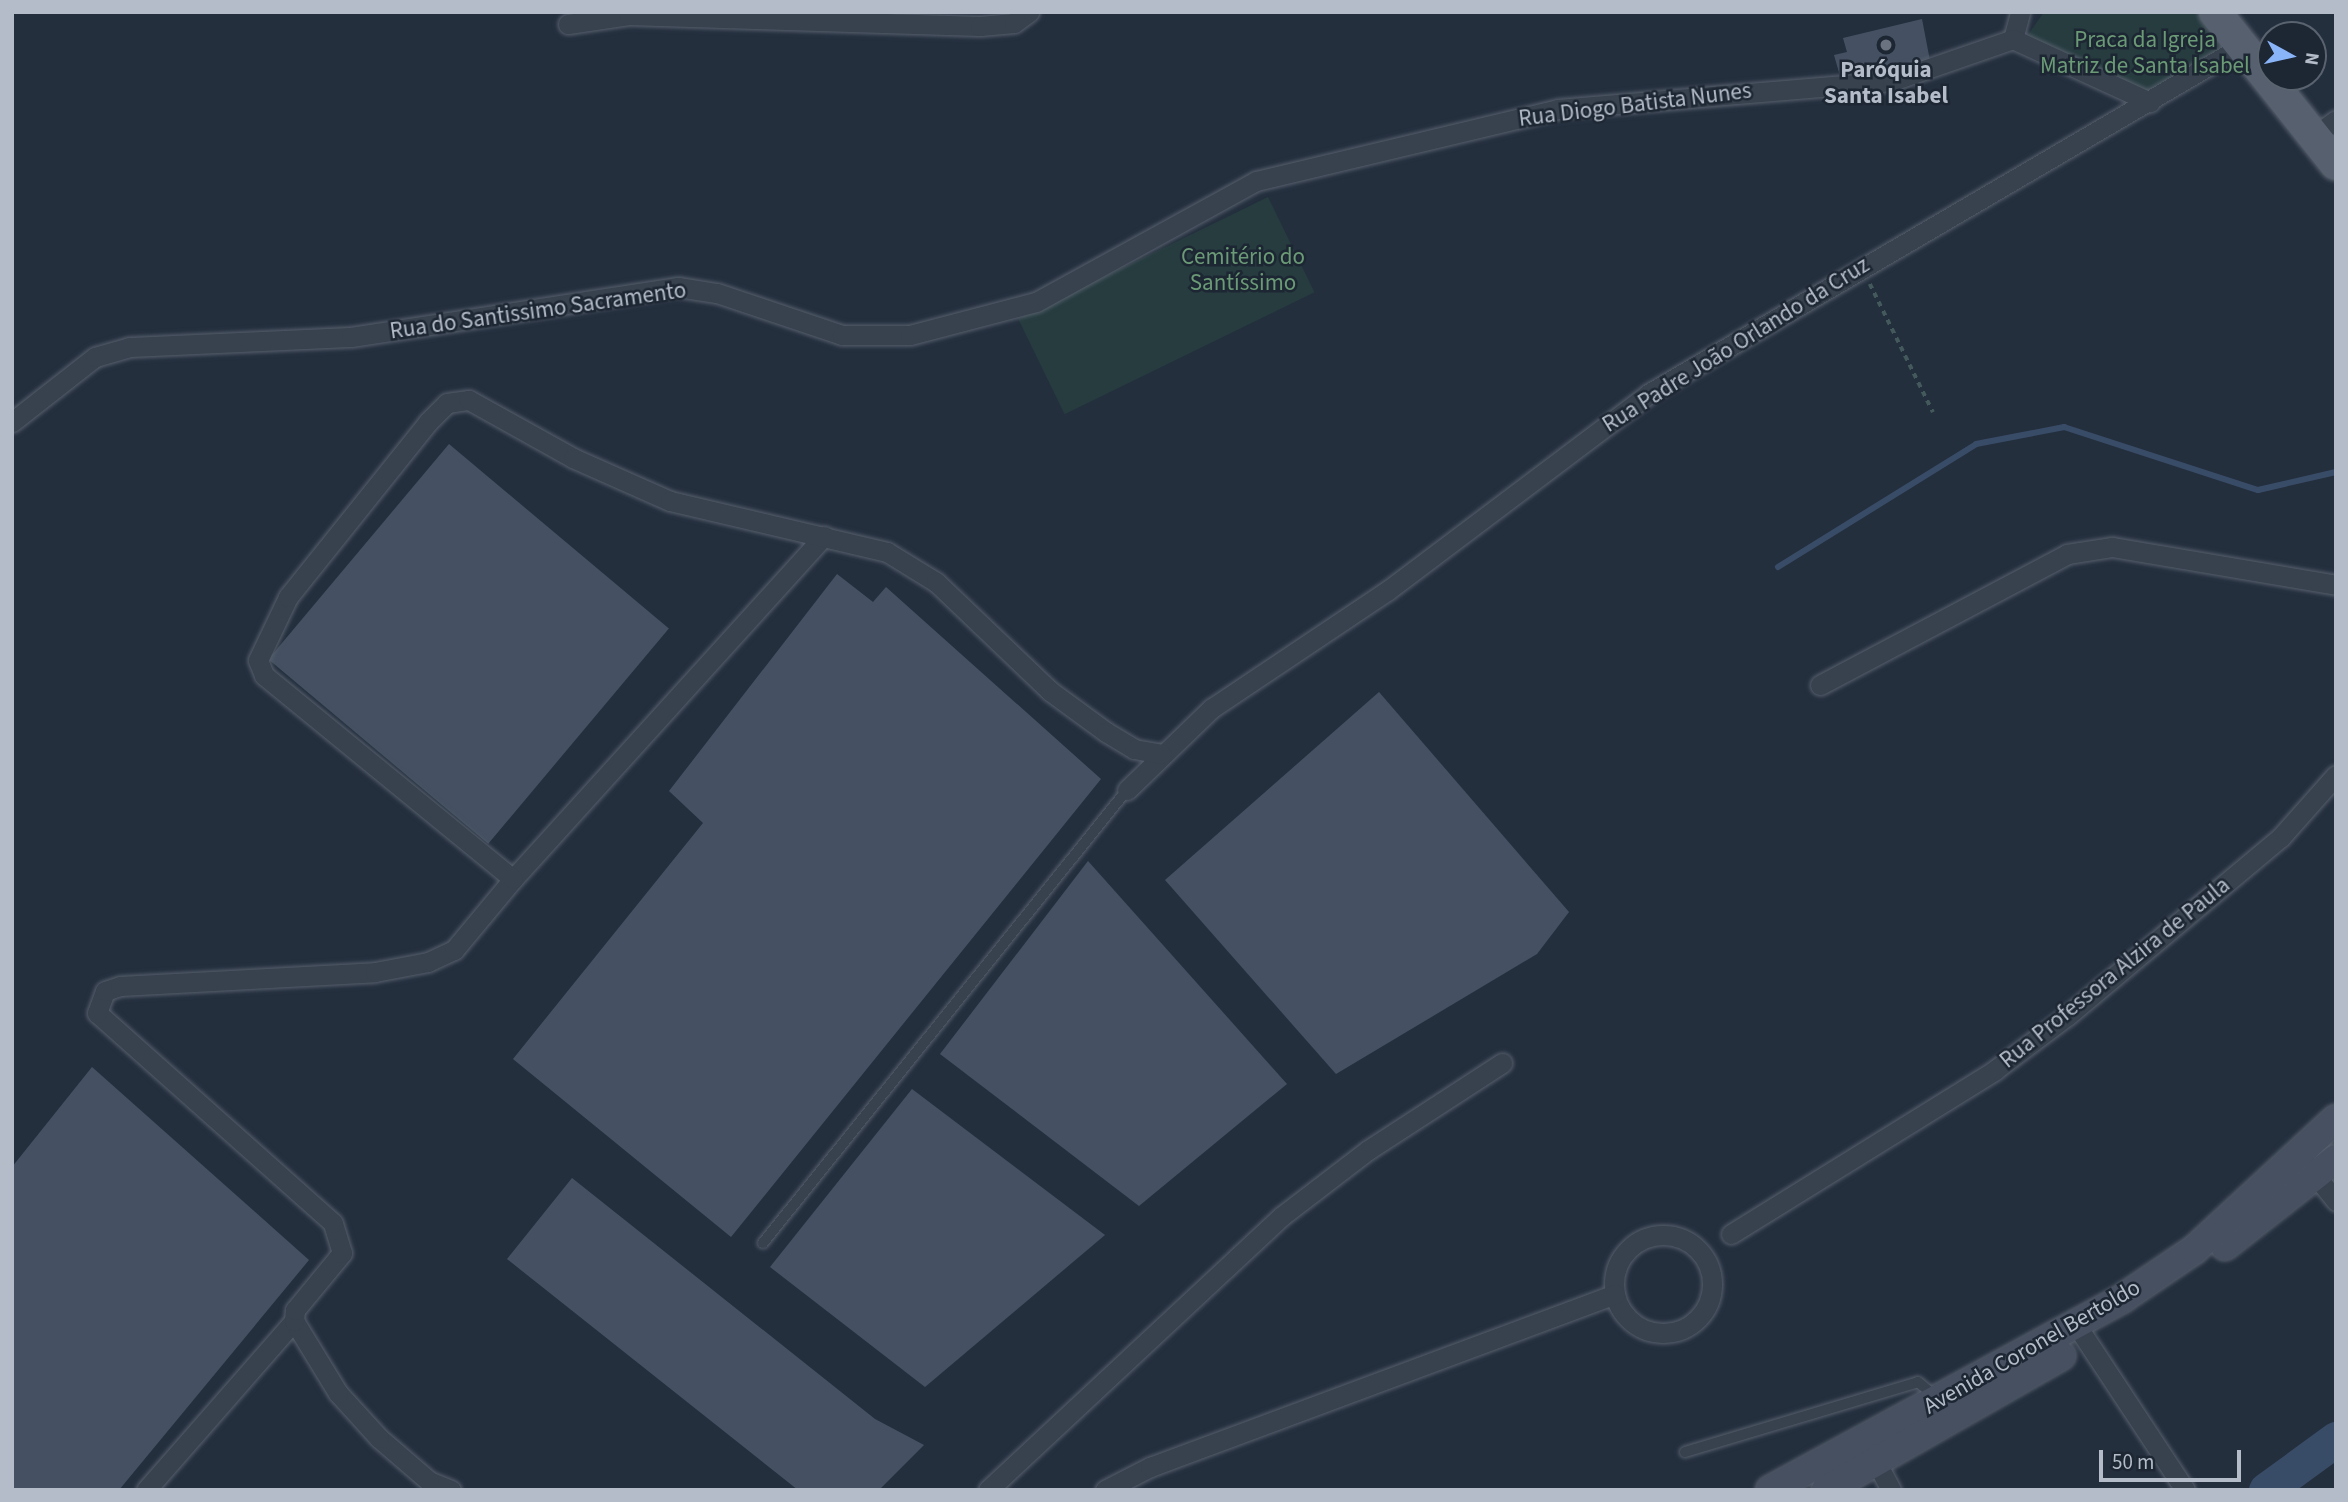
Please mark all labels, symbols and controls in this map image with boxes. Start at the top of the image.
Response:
north arrow [2257,21,2327,91]
park label: Praca da Igreja Matriz de Santa Isabel [2040,26,2250,80]
marker: Paróquia Santa Isabel [1878,37,1894,53]
text: N [2297,51,2326,67]
place label: Paróquia Santa Isabel [1824,56,1948,110]
street label: Rua Diogo Batista Nunes [1517,77,1753,133]
park label: Cemitério do Santíssimo [1181,243,1305,297]
street label: Rua Padre João Orlando da Cruz [1598,251,1874,439]
street label: Rua do Santissimo Sacramento [388,277,688,345]
street label: Rua Professora Alzira de Paula [1994,872,2236,1074]
street label: Avenida Coronel Bertoldo [1919,1274,2145,1420]
scale bar [2103,1436,2245,1480]
text: 50 m [2112,1447,2154,1477]

